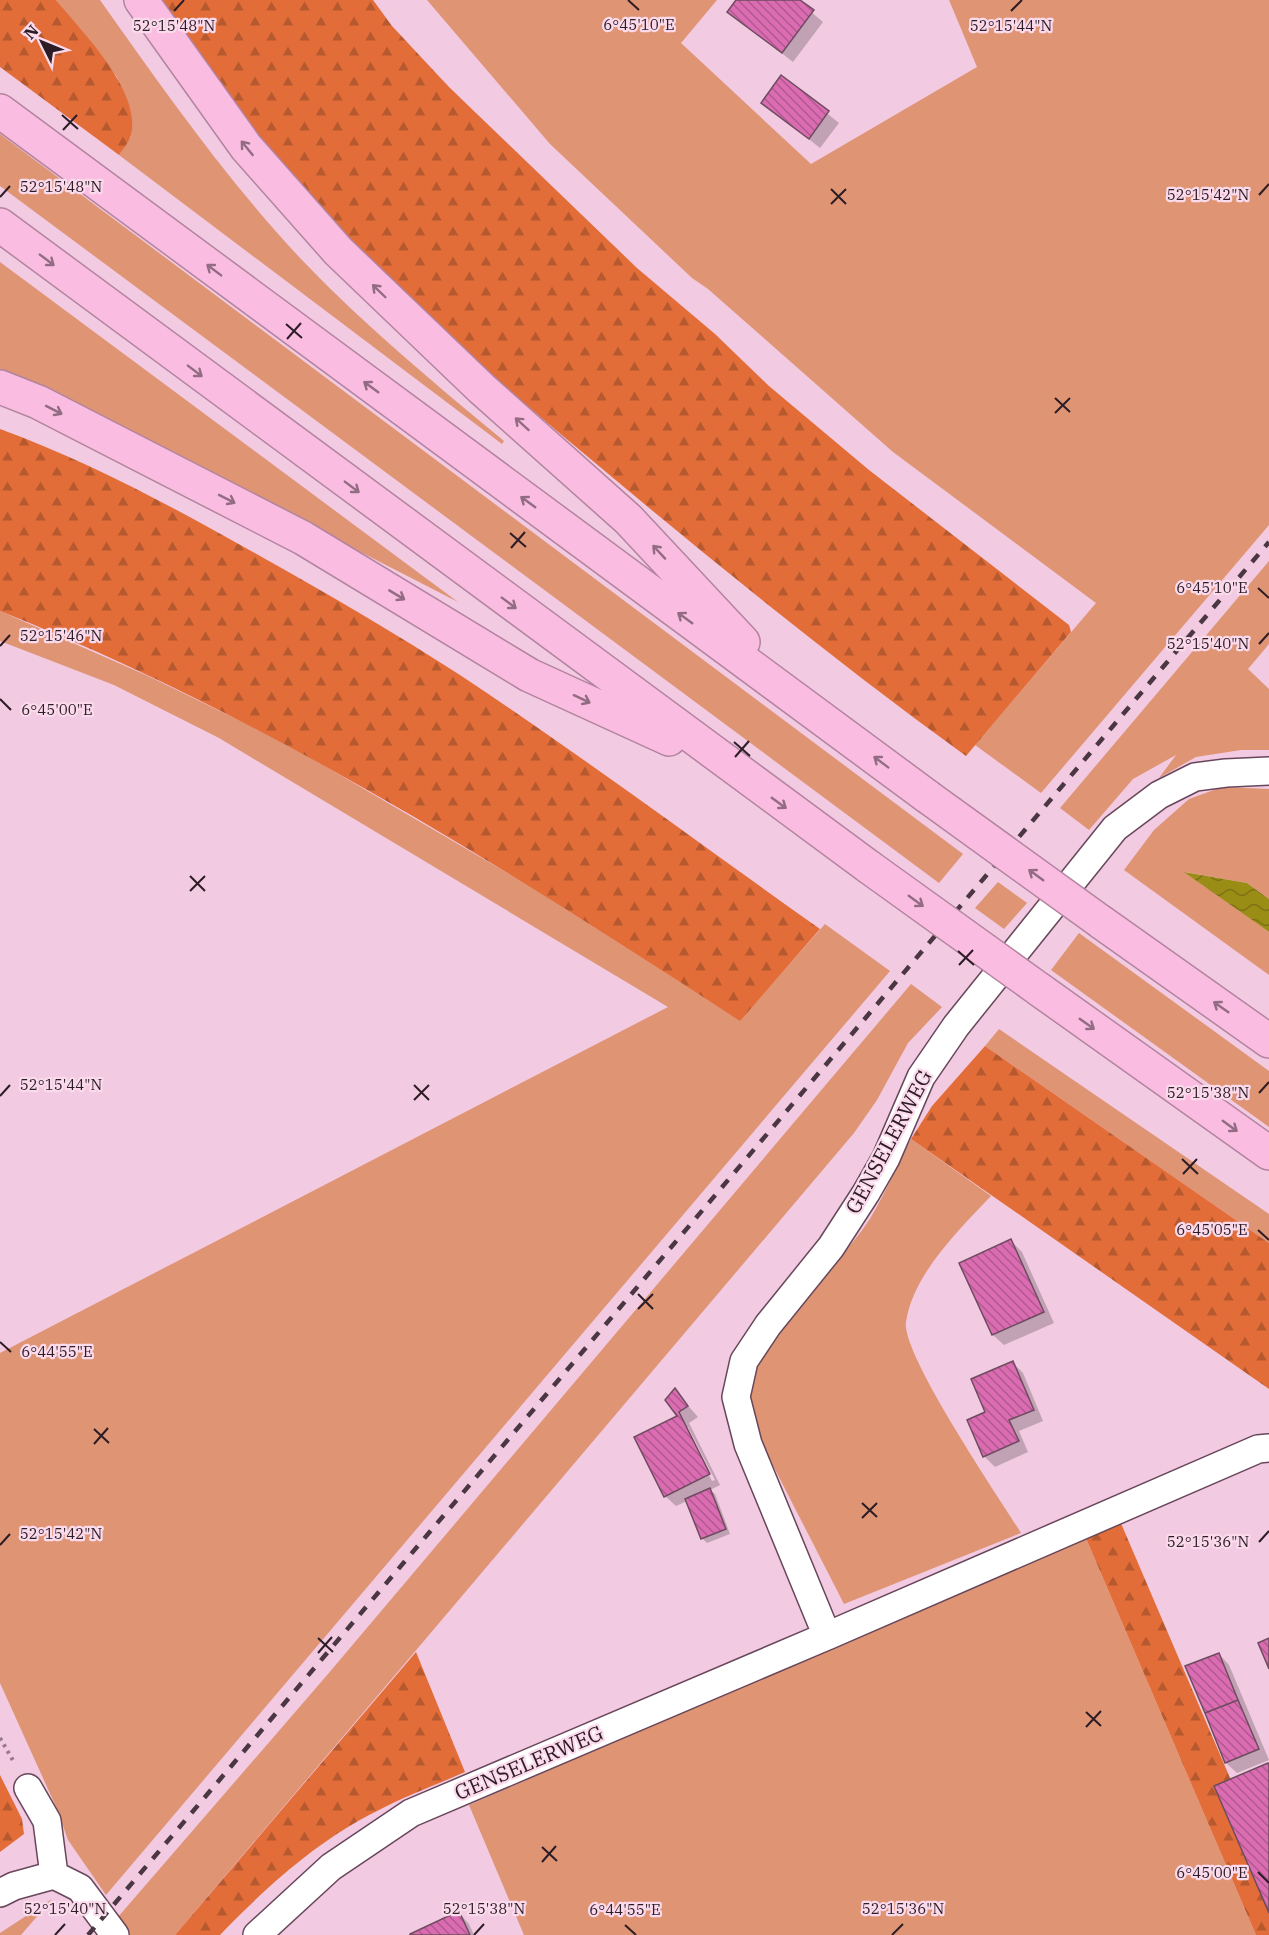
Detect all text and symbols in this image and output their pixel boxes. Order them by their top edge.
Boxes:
north arrow [12,12,72,72]
text: 6°45'10"E [603,15,675,34]
text: 52°15'48"N [133,16,215,35]
text: 52°15'44"N [970,16,1052,35]
text: N [19,20,43,43]
one-way arrow [241,140,254,156]
text: 52°15'48"N [20,177,102,196]
text: 52°15'42"N [1167,185,1249,204]
one-way arrow [38,254,54,267]
one-way arrow [207,264,223,277]
one-way arrow [372,284,387,298]
one-way arrow [187,365,203,377]
one-way arrow [363,380,379,393]
one-way arrow [45,404,62,416]
one-way arrow [514,417,529,431]
one-way arrow [343,481,359,493]
one-way arrow [218,494,236,505]
one-way arrow [520,496,536,509]
one-way arrow [652,545,666,560]
text: 6°45'10"E [1176,578,1248,597]
one-way arrow [388,589,405,601]
one-way arrow [500,597,516,609]
one-way arrow [678,611,694,624]
text: 52°15'46"N [20,626,102,645]
text: 52°15'40"N [1167,634,1249,653]
one-way arrow [573,694,591,706]
text: 6°45'00"E [21,700,93,719]
one-way arrow [874,756,890,769]
one-way arrow [771,796,787,809]
one-way arrow [1029,869,1045,881]
one-way arrow [908,895,924,908]
one-way arrow [1214,1001,1230,1014]
one-way arrow [1079,1018,1095,1030]
street label: GENSELERWEG [838,1065,938,1218]
text: 52°15'44"N [20,1075,102,1094]
text: 52°15'38"N [1167,1083,1249,1102]
one-way arrow [1222,1120,1238,1132]
text: 6°45'05"E [1176,1220,1248,1239]
text: 6°44'55"E [21,1342,93,1361]
text: 52°15'42"N [20,1524,102,1543]
text: 52°15'36"N [1167,1532,1249,1551]
street label: GENSELERWEG [450,1718,607,1806]
text: 6°45'00"E [1176,1863,1248,1882]
text: 52°15'40"N [24,1899,106,1918]
text: 52°15'38"N [443,1899,525,1918]
text: 52°15'36"N [862,1899,944,1918]
text: 6°44'55"E [589,1900,661,1919]

